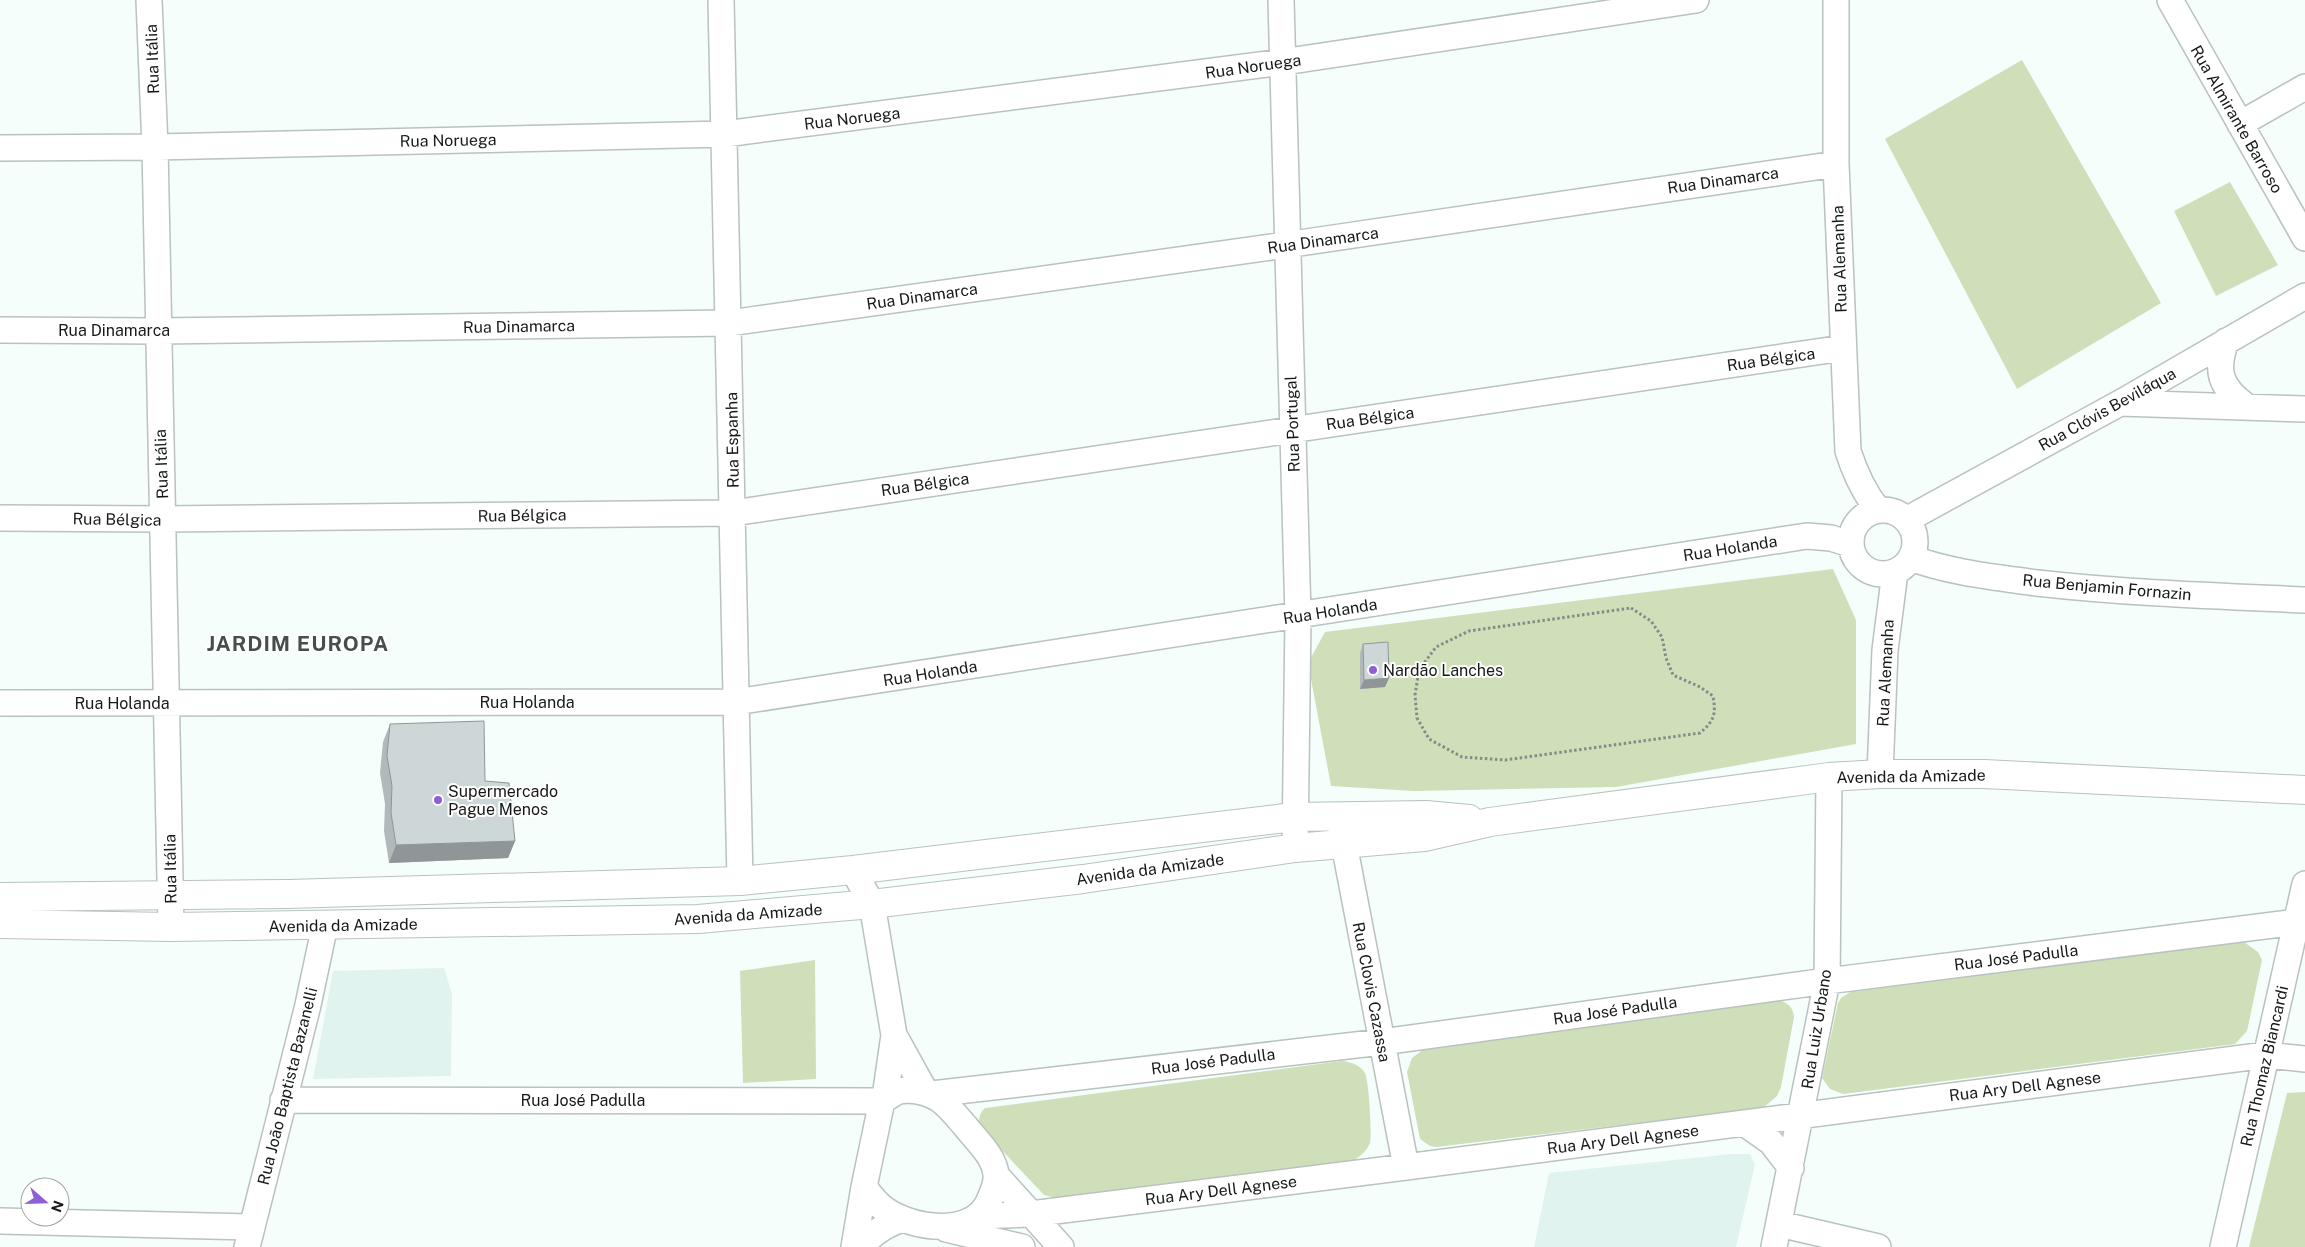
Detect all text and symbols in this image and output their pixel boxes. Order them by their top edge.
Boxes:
street label: Rua Itália [142,24,163,94]
street label: Rua Almirante Barroso [2186,42,2287,196]
street label: Rua Noruega [1204,50,1302,83]
street label: Rua Noruega [803,103,901,134]
street label: Rua Noruega [399,130,497,151]
street label: Rua Dinamarca [1666,163,1780,198]
street label: Rua Alemanha [1828,205,1851,313]
street label: Rua Dinamarca [1266,223,1380,258]
street label: Rua Dinamarca [865,279,979,314]
street label: Rua Dinamarca [463,316,575,337]
street label: Rua Dinamarca [58,321,170,340]
street label: Rua Bélgica [1726,344,1816,375]
street label: Rua Clóvis Beviláqua [2035,364,2179,455]
street label: Rua Portugal [1281,375,1304,473]
street label: Rua Espanha [722,392,743,488]
street label: Rua Bélgica [1325,403,1415,434]
street label: Rua Itália [151,429,172,499]
street label: Rua Bélgica [880,469,970,500]
street label: Rua Bélgica [477,505,567,526]
street label: Rua Bélgica [72,509,162,530]
street label: Rua Holanda [1682,532,1779,565]
street label: Rua Benjamin Fornazin [2022,571,2192,604]
street label: Rua Holanda [1282,595,1379,628]
street label: Rua Alemanha [1873,619,1898,727]
district label: JARDIM EUROPA [207,631,389,656]
street label: Rua Holanda [882,657,979,690]
place label: Nardão Lanches [1383,661,1503,680]
marker: Nardão Lanches [1367,664,1379,676]
street label: Rua Holanda [479,693,575,712]
street label: Rua Holanda [74,694,170,713]
street label: Avenida da Amizade [1836,766,1986,787]
place label: Supermercado Pague Menos [448,782,558,819]
marker: Supermercado Pague Menos [432,794,444,806]
street label: Rua Itália [160,834,181,904]
street label: Avenida da Amizade [1075,850,1225,889]
street label: Avenida da Amizade [673,900,823,929]
street label: Avenida da Amizade [268,915,418,936]
street label: Rua Clovis Cazassa [1349,920,1394,1064]
street label: Rua José Padulla [1953,940,2079,975]
street label: Rua Luiz Urbano [1798,968,1835,1090]
street label: Rua Thomaz Biancardi [2237,984,2292,1148]
street label: Rua João Baptista Bazanelli [254,985,321,1187]
street label: Rua José Padulla [1552,992,1678,1029]
street label: Rua José Padulla [1150,1044,1276,1079]
street label: Rua Ary Dell Agnese [1948,1068,2102,1105]
street label: Rua José Padulla [521,1091,645,1110]
street label: Rua Ary Dell Agnese [1546,1121,1700,1158]
street label: Rua Ary Dell Agnese [1144,1172,1298,1209]
north arrow [20,1177,70,1227]
text: N [48,1199,67,1214]

